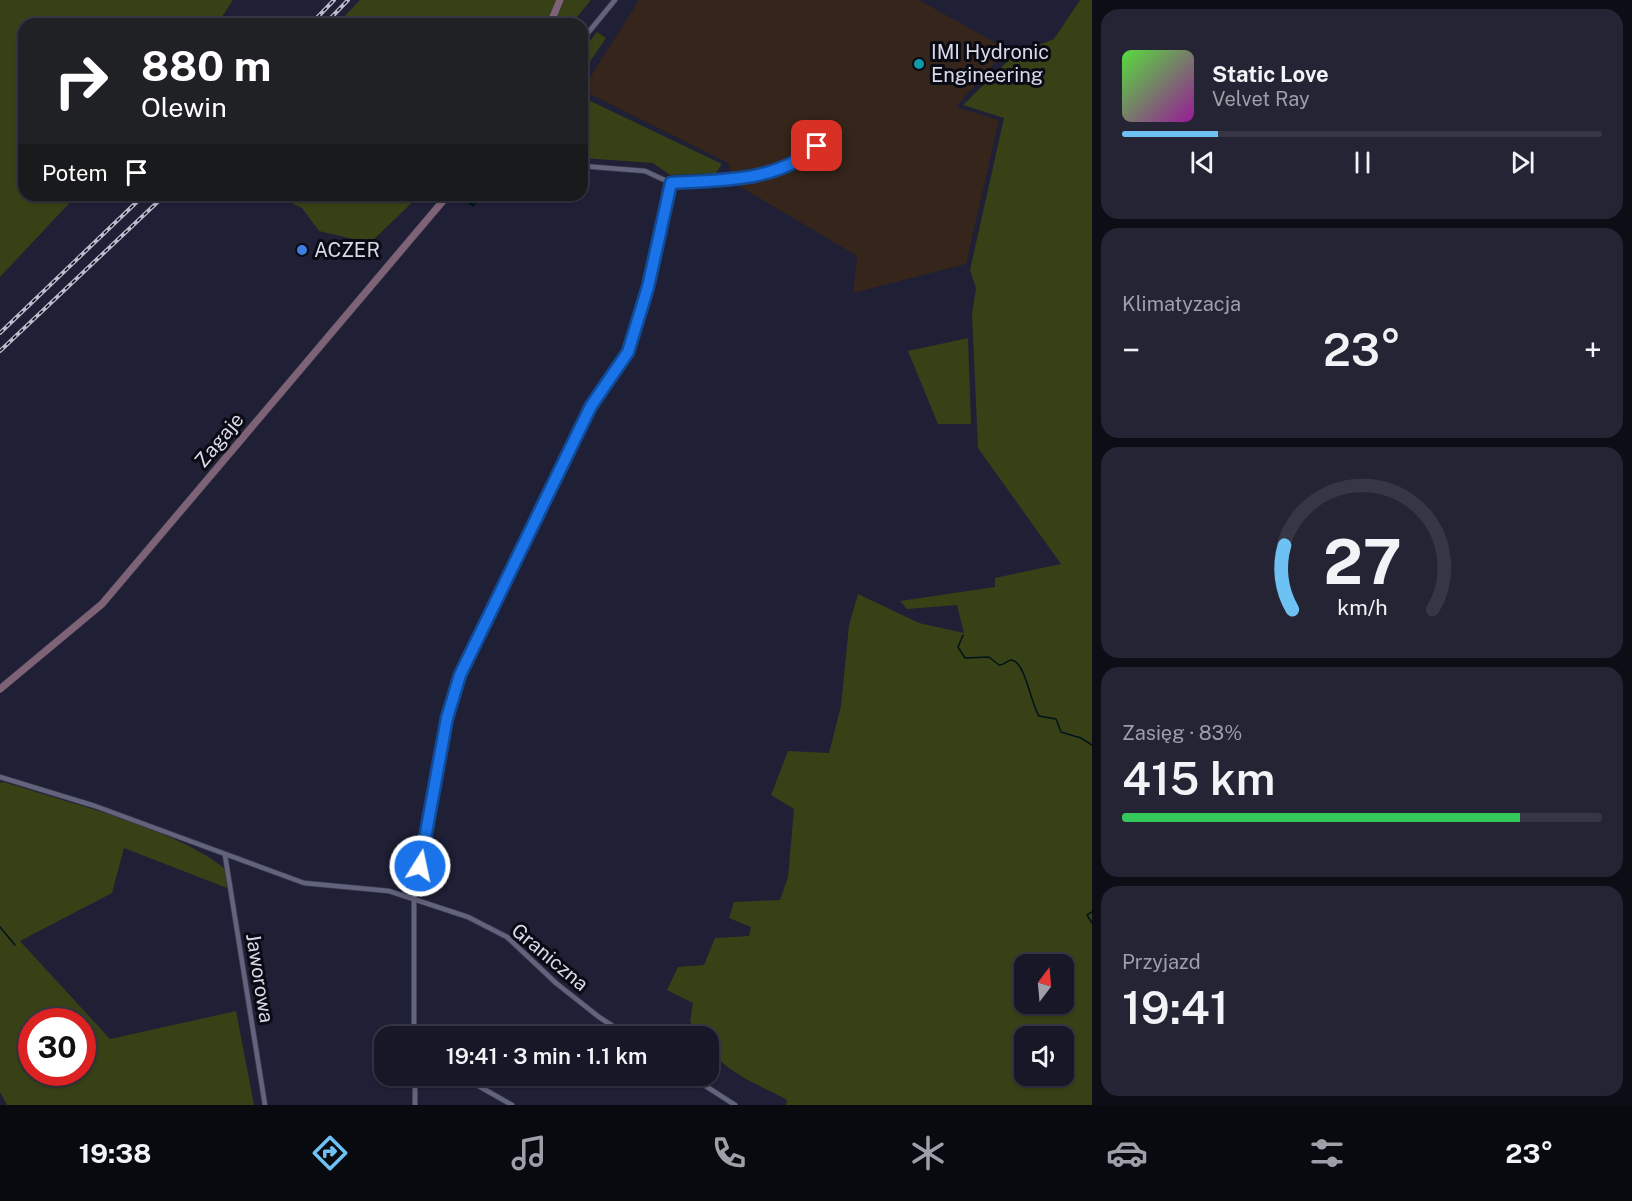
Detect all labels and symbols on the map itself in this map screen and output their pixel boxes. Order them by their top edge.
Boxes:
place label: IMI Hydronic Engineering [931,40,1049,87]
marker: IMI Hydronic Engineering [912,57,926,71]
pin [791,120,842,171]
place label: ACZER [314,238,380,262]
marker: ACZER [295,243,309,257]
street label: Zagaje [189,408,249,472]
position arrow [388,834,452,898]
street label: Graniczna [507,918,593,996]
street label: Jaworowa [241,931,279,1025]
north arrow [1014,954,1074,1014]
speed limit sign: 30 [18,1008,96,1086]

